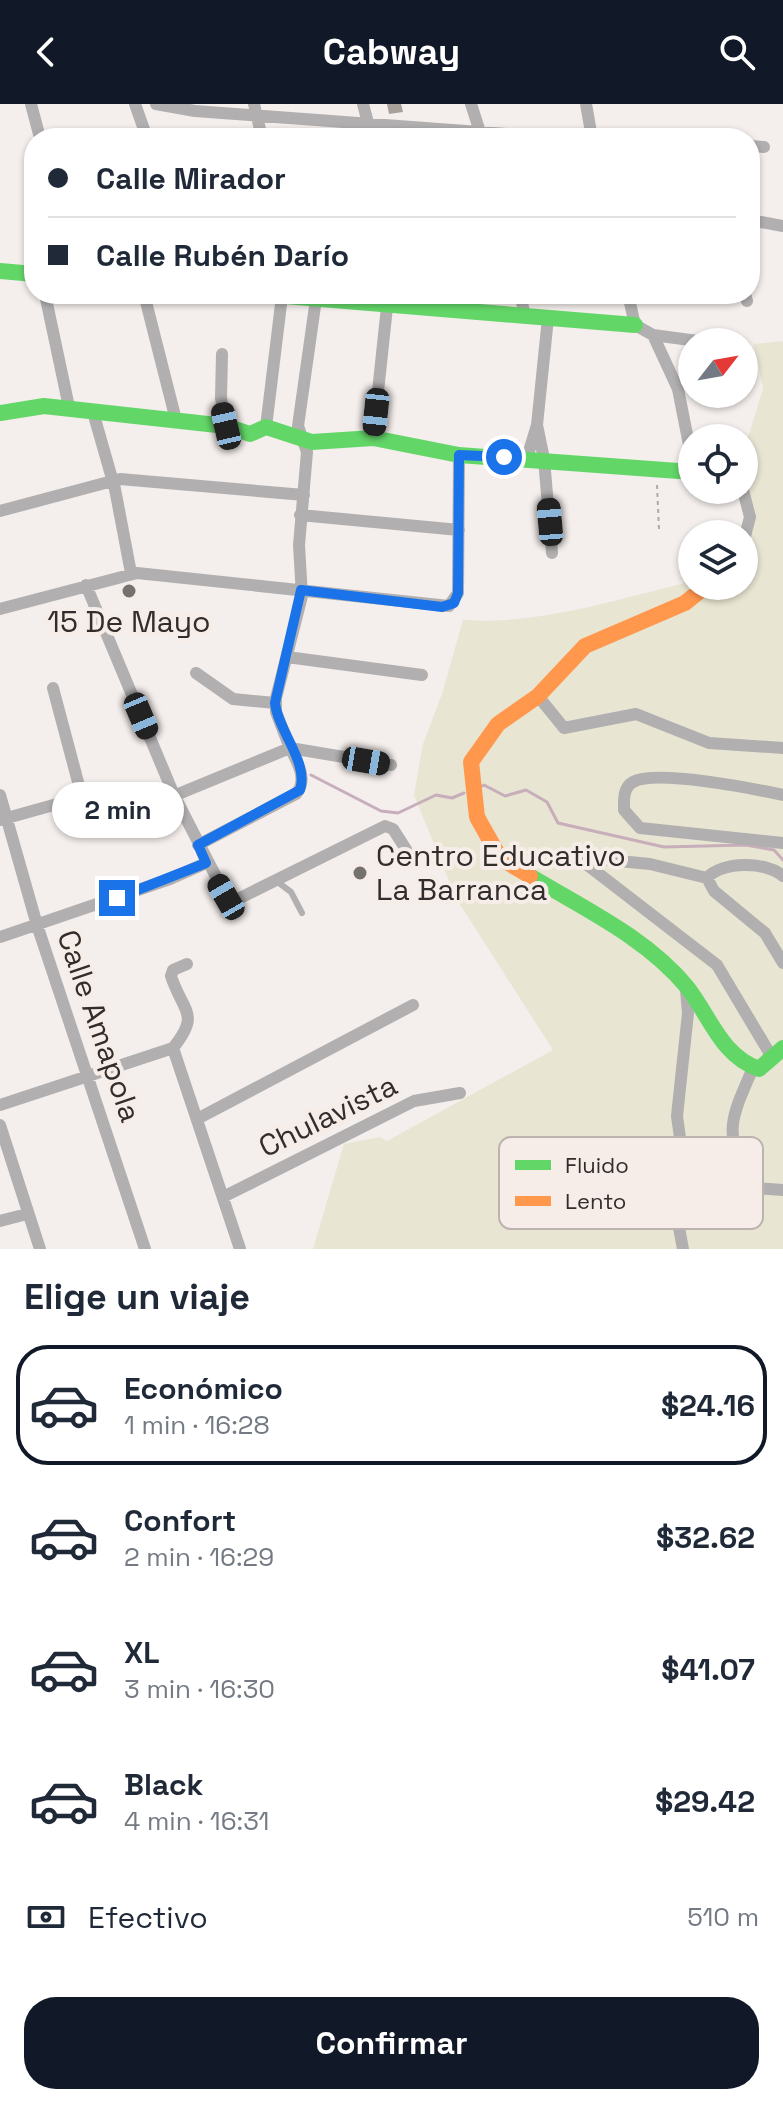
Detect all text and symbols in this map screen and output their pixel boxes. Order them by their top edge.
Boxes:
text: Cabway [323,29,460,75]
icon: back [24,30,68,74]
icon: search [715,30,759,74]
text: Calle Mirador [96,159,286,198]
text: Calle Rubén Darío [96,236,349,275]
north arrow [678,328,758,408]
map controls [678,328,758,600]
car [362,387,390,437]
car [209,400,243,452]
button: locate [678,424,758,504]
route start [486,439,522,475]
car [536,497,564,547]
button: layers [678,520,758,600]
marker: 15 De Mayo [120,582,138,600]
place label: 15 De Mayo [47,602,211,641]
car [121,689,161,743]
car [340,745,392,777]
callout: 2 min [51,782,183,838]
text: 2 min [84,793,152,827]
place label: Centro Educativo La Barranca [376,836,626,909]
marker: Centro Educativo La Barranca [351,864,369,882]
car [204,870,248,924]
route end [99,880,135,916]
street label: Calle Amapola [48,925,151,1127]
street label: Chulavista [252,1065,404,1166]
legend [499,1137,763,1229]
text: Fluido [565,1151,629,1179]
text: Lento [565,1187,626,1215]
text: Elige un viaje [24,1274,250,1320]
icon: car [28,1369,100,1441]
text: Económico [124,1369,283,1408]
text: $24.16 [661,1386,755,1425]
text: 1 min · 16:28 [124,1408,270,1442]
icon: car [28,1501,100,1573]
text: Confort [124,1501,236,1540]
text: $32.62 [656,1518,755,1557]
text: 2 min · 16:29 [124,1540,274,1574]
icon: car [28,1633,100,1705]
text: XL [124,1633,160,1672]
text: $41.07 [661,1650,755,1689]
text: 3 min · 16:30 [124,1672,275,1706]
icon: car [28,1765,100,1837]
text: Black [124,1765,203,1804]
text: $29.42 [655,1782,755,1821]
text: 4 min · 16:31 [124,1804,269,1838]
icon: cash [24,1895,68,1939]
text: Efectivo [88,1898,208,1937]
text: 510 m [687,1900,759,1934]
button: Confirmar [24,1997,759,2089]

